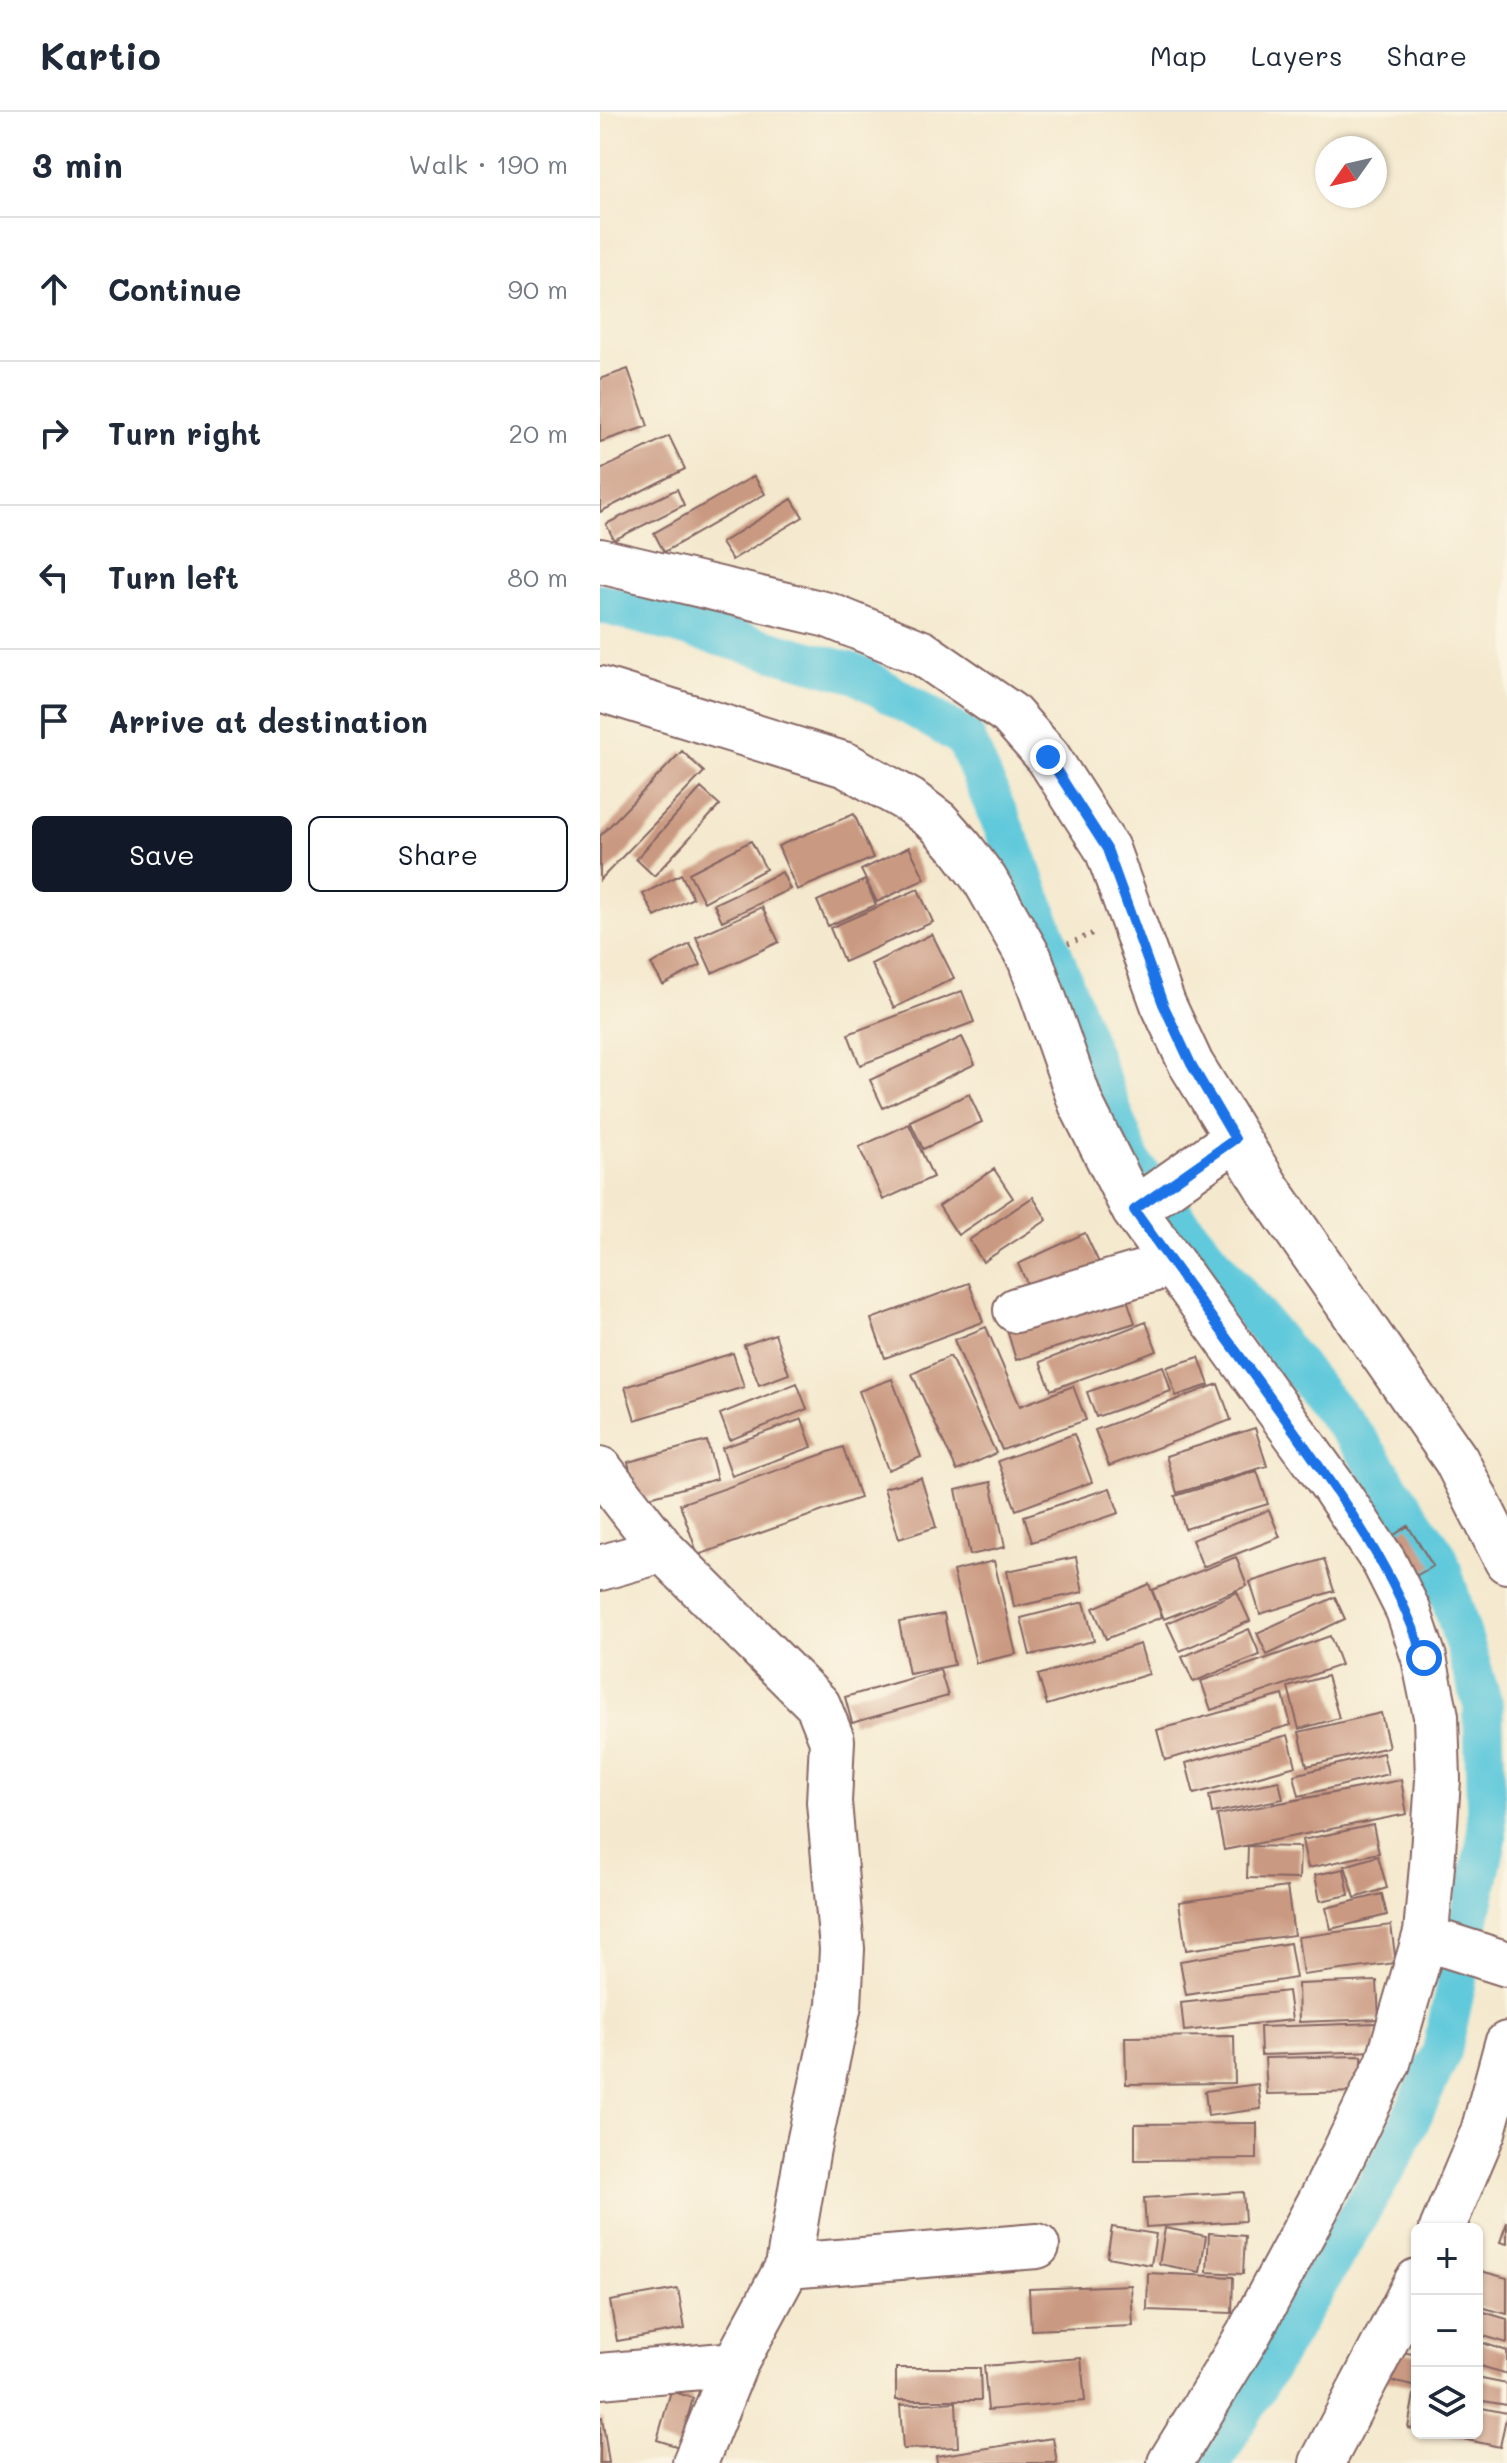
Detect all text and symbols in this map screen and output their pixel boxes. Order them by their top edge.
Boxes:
text: Kartio [40,30,161,80]
text: Map [1150,37,1207,73]
text: Layers [1251,37,1343,73]
text: Share [1387,37,1467,73]
north arrow [1315,136,1387,208]
text: 3 min [32,142,123,187]
text: Walk · 190 m [409,147,568,181]
icon: ahead [32,267,76,311]
text: Continue [108,269,241,309]
text: 90 m [508,272,568,306]
icon: right [32,411,76,455]
text: Turn right [108,413,261,453]
text: 20 m [508,416,568,450]
icon: left [32,555,76,599]
text: Turn left [108,557,239,597]
text: 80 m [507,560,568,594]
icon: arrive [32,699,76,743]
text: Arrive at destination [108,701,428,741]
route end [1030,739,1066,775]
button: Save [32,816,292,892]
button: Share [308,816,568,892]
route start [1406,1640,1442,1676]
map controls [1411,2223,1483,2439]
button: + [1411,2223,1483,2295]
button: − [1411,2295,1483,2367]
button: layers [1411,2367,1483,2439]

